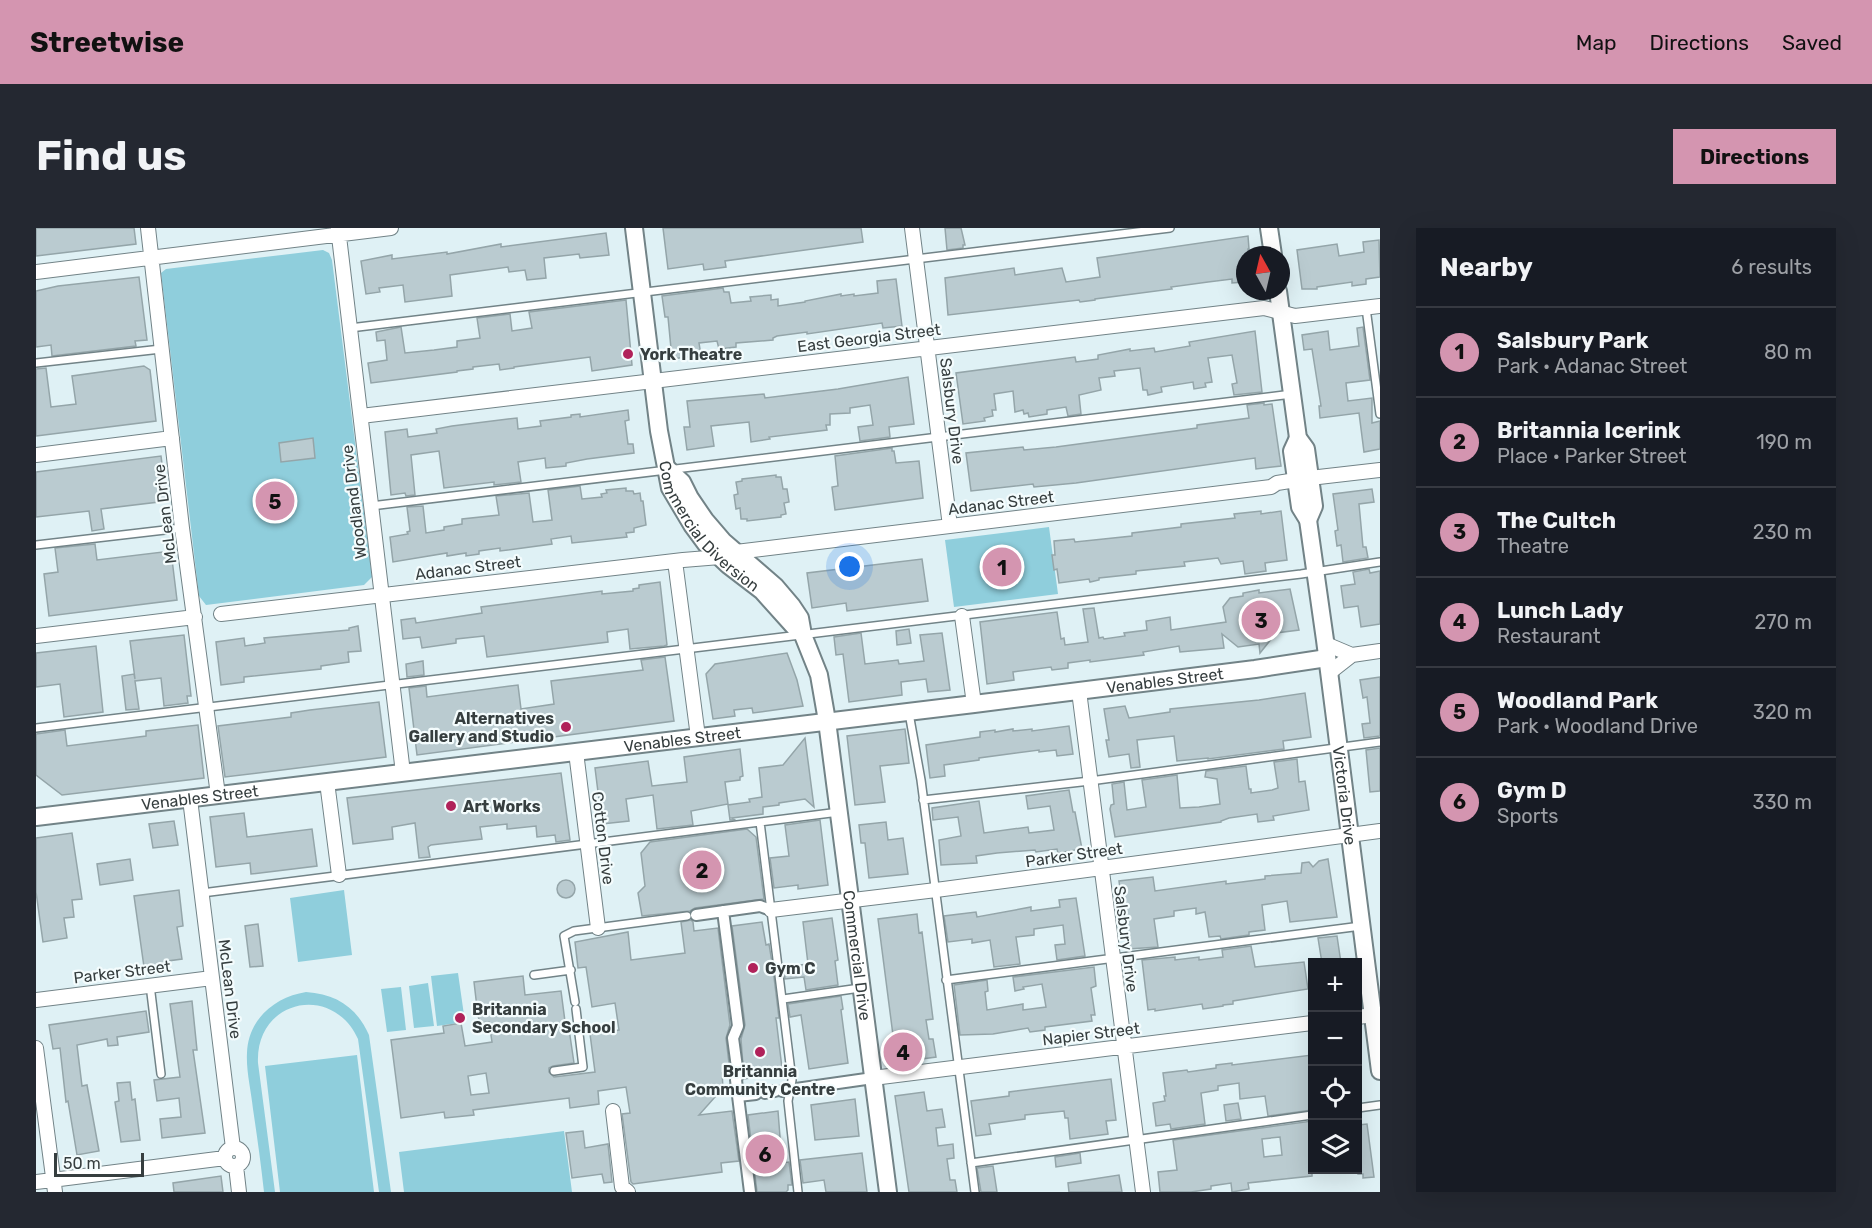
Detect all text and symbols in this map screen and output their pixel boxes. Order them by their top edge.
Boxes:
text: Streetwise [30,26,184,59]
text: Map [1576,30,1617,55]
text: Directions [1650,30,1749,55]
text: Saved [1782,30,1842,55]
button: Directions [1673,129,1836,184]
text: Find us [36,131,187,181]
north arrow [1236,246,1290,300]
text: Nearby [1440,252,1533,283]
text: 6 results [1731,255,1812,279]
street label: East Georgia Street [796,320,942,356]
text: Salsbury Park [1497,327,1649,354]
text: 1 [1455,340,1464,364]
text: 80 m [1764,340,1812,364]
place label: York Theatre [640,345,742,364]
marker: York Theatre [621,347,635,361]
text: Park · Adanac Street [1497,354,1687,378]
street label: Salsbury Drive [936,357,968,465]
text: Britannia Icerink [1497,417,1681,444]
text: 2 [1453,430,1466,454]
text: 190 m [1756,430,1812,454]
street label: Woodland Drive [338,444,370,560]
text: Place · Parker Street [1497,444,1687,468]
street label: Commercial Diversion [655,459,763,595]
street label: McLean Drive [149,463,181,565]
pin: 5 [256,478,294,524]
street label: Adanac Street [947,487,1055,519]
text: The Cultch [1497,507,1616,534]
text: 3 [1453,520,1466,544]
text: 230 m [1753,520,1812,544]
text: Theatre [1497,534,1569,558]
pin: 1 [982,544,1022,590]
street label: Adanac Street [414,552,522,584]
your location [835,552,864,581]
text: Lunch Lady [1497,597,1623,624]
pin: 3 [1242,598,1280,642]
text: 4 [1453,610,1466,634]
text: 270 m [1755,610,1812,634]
text: Restaurant [1497,624,1601,648]
street label: Venables Street [1105,664,1224,697]
text: Woodland Park [1497,687,1658,714]
text: 5 [1453,700,1466,724]
text: 320 m [1753,700,1812,724]
place label: Alternatives Gallery and Studio [409,709,554,746]
text: Park · Woodland Drive [1497,714,1698,738]
marker: Alternatives Gallery and Studio [559,720,573,734]
street label: Venables Street [623,723,742,756]
street label: Victoria Drive [1329,745,1361,846]
text: Gym D [1497,777,1567,804]
street label: Venables Street [140,781,260,814]
street label: Cotton Drive [588,790,618,886]
text: 6 [1453,790,1466,814]
text: 330 m [1753,790,1812,814]
place label: Art Works [463,797,541,816]
marker: Art Works [444,799,458,813]
text: Sports [1497,804,1558,828]
street label: Parker Street [1024,839,1124,871]
pin: 2 [682,848,722,892]
street label: Salsbury Drive [1110,885,1142,993]
street label: Commercial Drive [840,889,875,1022]
street label: McLean Drive [214,938,246,1040]
street label: Parker Street [72,957,172,987]
map controls [1308,958,1362,1174]
button: + [1308,958,1362,1012]
place label: Gym C [765,959,815,978]
marker: Gym C [746,961,760,975]
place label: Britannia Secondary School [472,1000,616,1037]
marker: Britannia Secondary School [453,1011,467,1025]
button: − [1308,1012,1362,1066]
street label: Napier Street [1041,1019,1141,1049]
pin: 4 [884,1030,922,1074]
marker: Britannia Community Centre [753,1045,767,1059]
place label: Britannia Community Centre [685,1062,835,1099]
button: locate [1308,1066,1362,1120]
button: layers [1308,1120,1362,1174]
pin: 6 [746,1132,784,1176]
scale bar [54,1150,144,1178]
text: 50 m [63,1154,101,1173]

